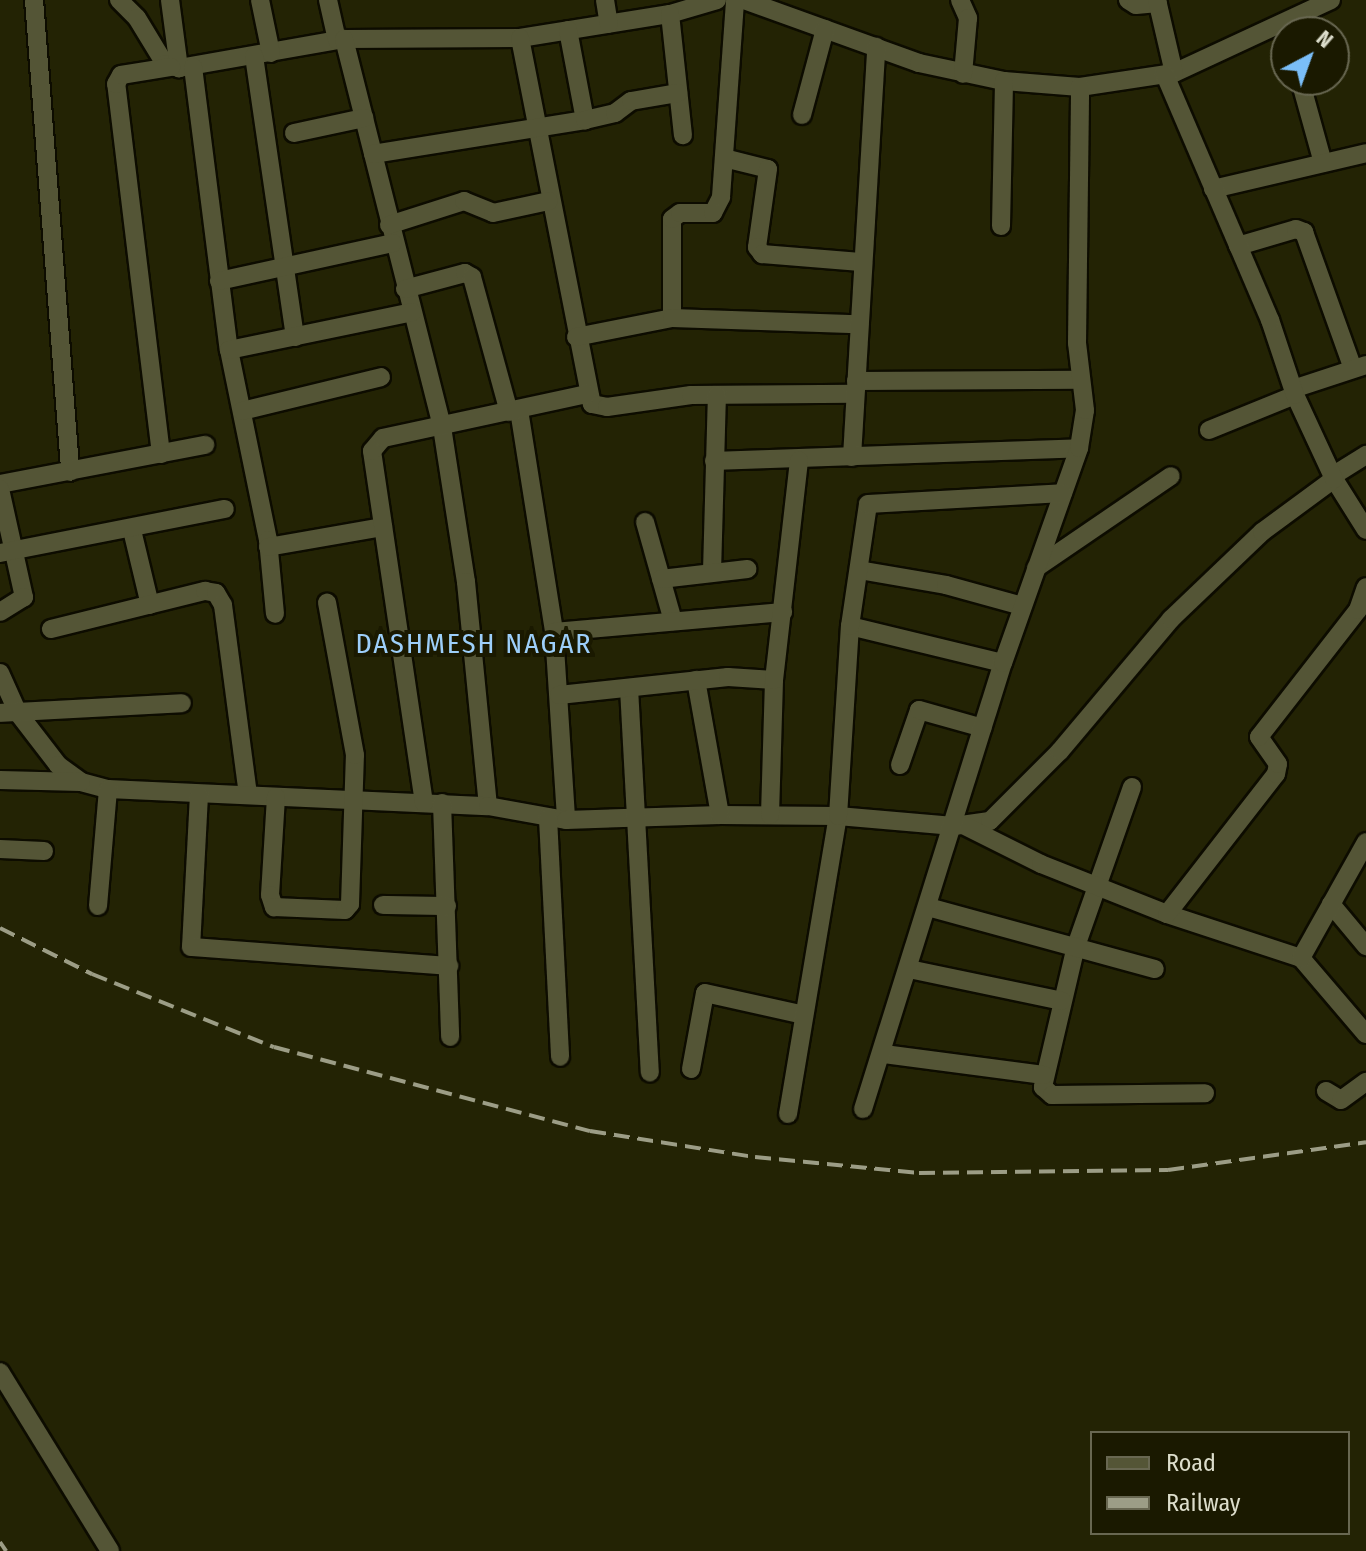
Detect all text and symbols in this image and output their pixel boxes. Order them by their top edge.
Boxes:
north arrow [1270,16,1350,96]
text: N [1311,25,1339,54]
district label: DASHMESH NAGAR [355,627,593,661]
legend [1090,1431,1350,1535]
text: Road [1166,1449,1216,1477]
text: Railway [1166,1489,1241,1517]

